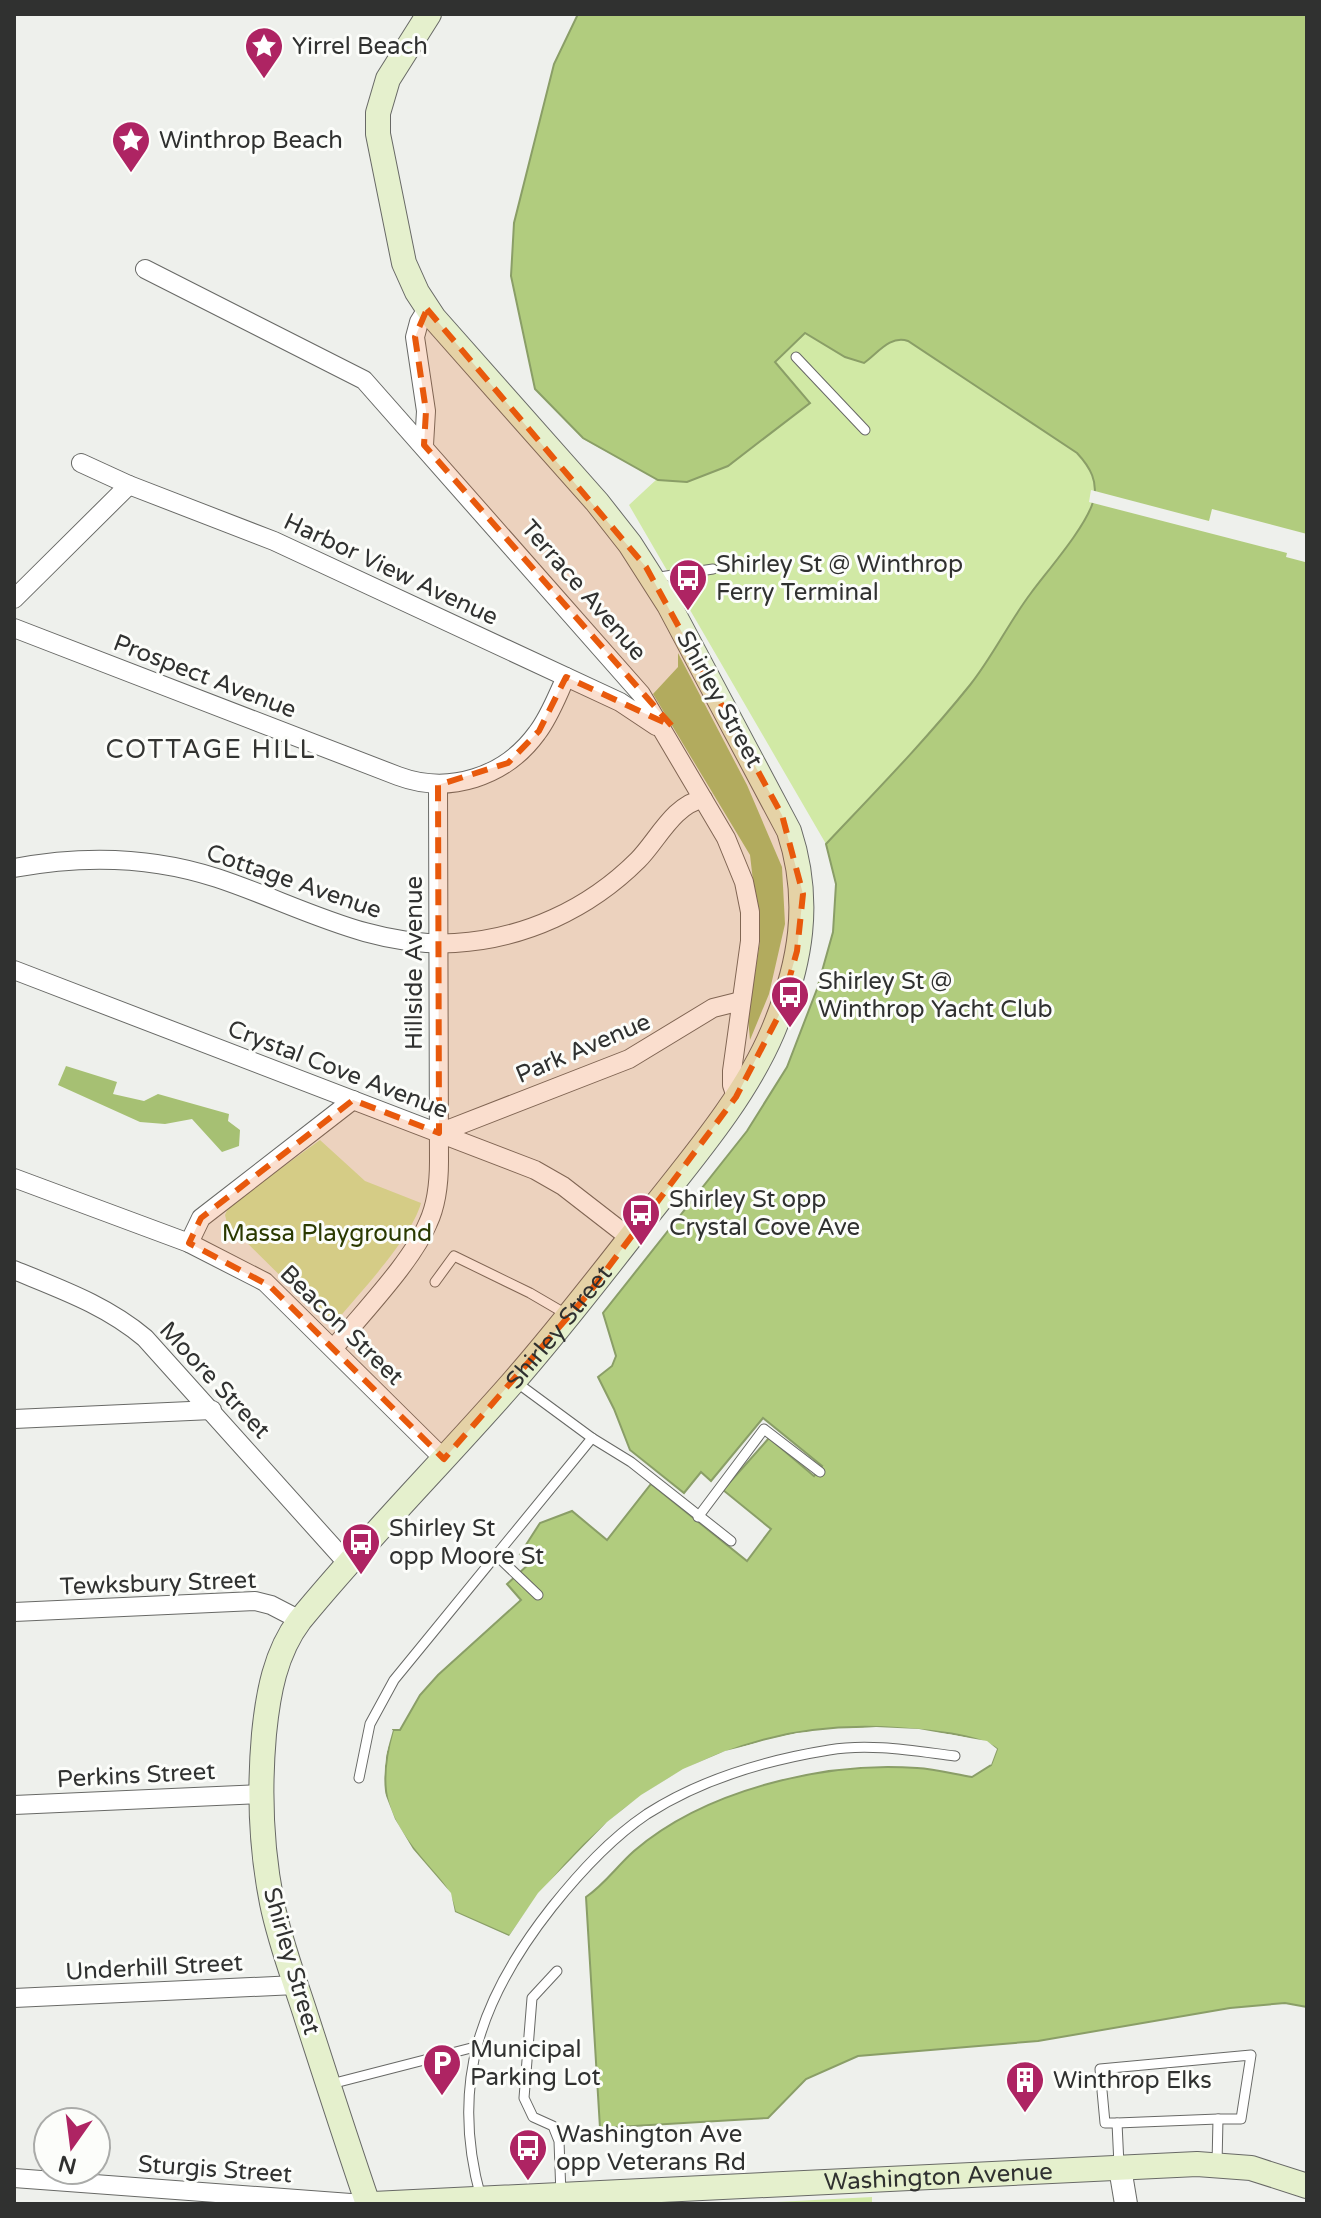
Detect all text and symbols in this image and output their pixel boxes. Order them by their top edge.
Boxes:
place icon: Yirrel Beach [243,25,285,80]
place label: Yirrel Beach [292,32,428,61]
place icon: Winthrop Beach [110,119,152,174]
place label: Winthrop Beach [159,126,343,155]
street label: Harbor View Avenue [279,507,502,632]
street label: Terrace Avenue [515,514,653,667]
place label: Shirley St @ Winthrop Ferry Terminal [716,550,963,607]
bus stop icon: Shirley St @ Winthrop Ferry Terminal [667,557,709,612]
street label: Shirley Street [670,626,769,773]
street label: Prospect Avenue [109,628,300,725]
district label: COTTAGE HILL [105,734,317,765]
street label: Cottage Avenue [202,838,385,925]
street label: Hillside Avenue [400,876,429,1050]
place label: Shirley St @ Winthrop Yacht Club [818,967,1053,1024]
bus stop icon: Shirley St @ Winthrop Yacht Club [769,974,811,1029]
street label: Park Avenue [512,1007,655,1090]
street label: Crystal Cove Avenue [223,1014,452,1125]
place label: Shirley St opp Crystal Cove Ave [669,1185,860,1242]
bus stop icon: Shirley St opp Crystal Cove Ave [620,1192,662,1247]
park label: Massa Playground [222,1219,432,1248]
street label: Beacon Street [274,1259,409,1391]
street label: Shirley Street [500,1259,618,1395]
street label: Moore Street [153,1316,276,1445]
place label: Shirley St opp Moore St [389,1514,544,1571]
bus stop icon: Shirley St opp Moore St [340,1521,382,1576]
street label: Tewksbury Street [59,1566,257,1601]
street label: Perkins Street [56,1757,216,1794]
street label: Shirley Street [257,1884,326,2038]
street label: Underhill Street [65,1948,243,1987]
place label: Municipal Parking Lot [470,2035,601,2092]
parking icon: Municipal Parking Lot [421,2042,463,2097]
building icon: Winthrop Elks [1004,2059,1046,2114]
place label: Winthrop Elks [1053,2066,1212,2095]
north arrow [32,2106,112,2186]
place label: Washington Ave opp Veterans Rd [556,2120,746,2177]
bus stop icon: Washington Ave opp Veterans Rd [507,2127,549,2182]
text: N [56,2150,79,2179]
street label: Sturgis Street [137,2150,293,2189]
street label: Washington Avenue [823,2157,1054,2197]

